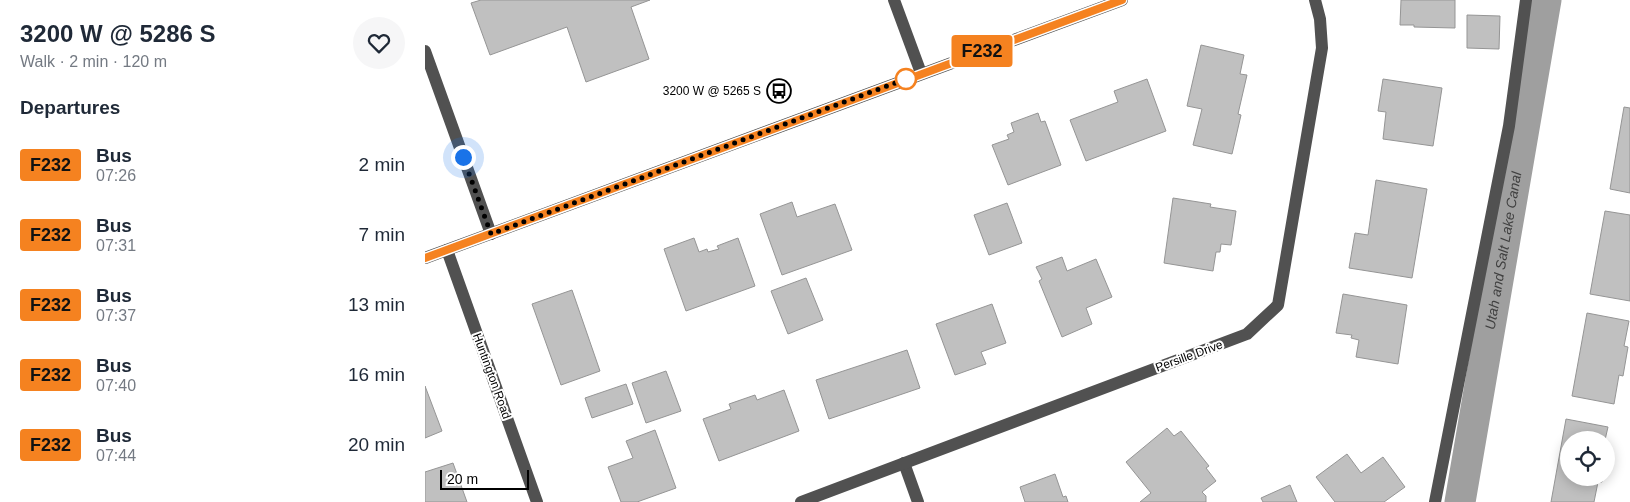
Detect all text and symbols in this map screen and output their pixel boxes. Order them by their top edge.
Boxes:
button: heart [353,17,405,69]
text: 3200 W @ 5286 S [20,20,216,47]
line badge: F232 [947,35,1017,67]
text: F232 [961,41,1003,61]
text: Walk · 2 min · 120 m [20,53,167,70]
unlabelled marker [895,68,917,90]
bus stop icon: 3200 W @ 5265 S [766,78,792,104]
place label: 3200 W @ 5265 S [663,84,761,98]
text: Departures [20,97,120,118]
text: Bus [96,145,132,166]
your location [451,145,476,170]
text: 2 min [359,154,405,175]
text: F232 [30,155,71,175]
text: 07:26 [96,167,136,184]
water label: Utah and Salt Lake Canal [1482,170,1525,331]
text: Bus [96,215,132,236]
text: 7 min [359,224,405,245]
text: F232 [30,225,71,245]
text: 07:31 [96,237,136,254]
text: Bus [96,285,132,306]
text: 13 min [348,294,405,315]
text: F232 [30,295,71,315]
text: 07:37 [96,307,136,324]
street label: Huntington Road [470,331,514,421]
street label: Persille Drive [1153,337,1225,375]
text: Bus [96,355,132,376]
text: 16 min [348,364,405,385]
text: F232 [30,365,71,385]
text: 07:40 [96,377,136,394]
text: Bus [96,425,132,446]
map controls [1560,431,1615,486]
button: locate [1560,431,1615,486]
text: 20 min [348,434,405,455]
text: F232 [30,435,71,455]
text: 07:44 [96,447,136,464]
scale bar [440,467,529,490]
text: 20 m [447,471,478,487]

